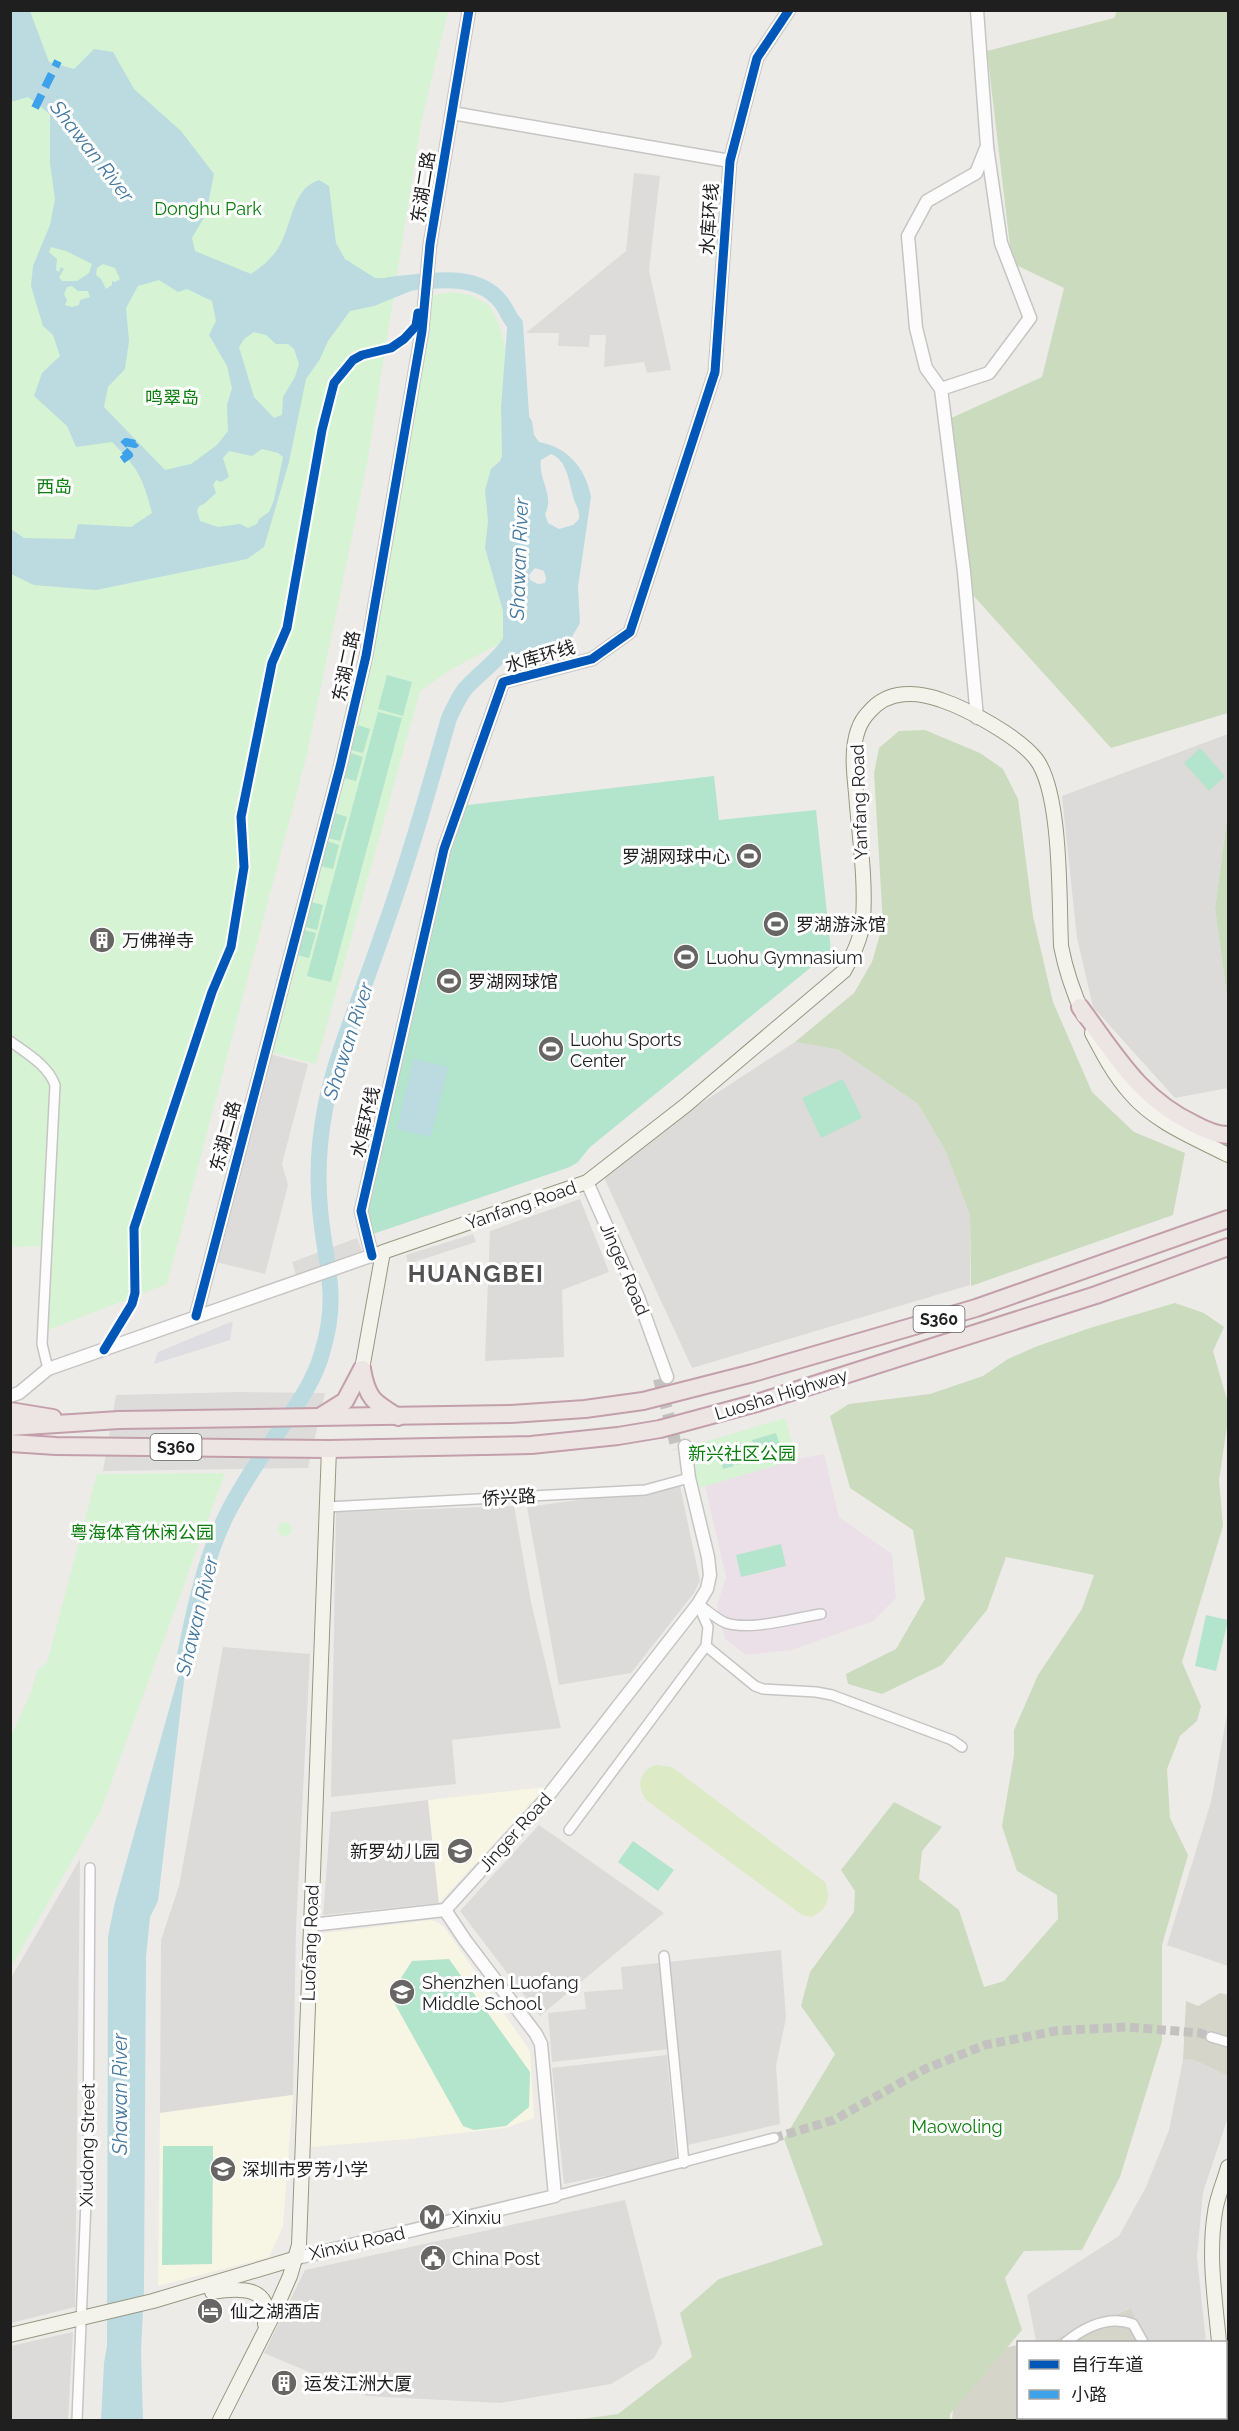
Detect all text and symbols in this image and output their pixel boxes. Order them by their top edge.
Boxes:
water label: Shawan River [44,95,140,207]
street label: 东湖二路 [407,150,439,224]
street label: 水库环线 [696,182,722,256]
park label: Donghu Park [154,198,262,219]
park label: 鸣翠岛 [145,387,199,408]
park label: 西岛 [36,476,72,497]
water label: Shawan River [505,497,533,621]
street label: 东湖二路 [328,629,364,703]
street label: 水库环线 [503,636,577,676]
street label: Yanfang Road [846,744,872,860]
sports icon: 罗湖网球中心 [734,841,764,871]
place label: 罗湖网球中心 [622,846,730,867]
sports icon: 罗湖游泳馆 [761,909,791,939]
place label: 罗湖游泳馆 [796,914,886,935]
building icon: 万佛禅寺 [87,925,117,955]
place label: 万佛禅寺 [122,930,194,951]
sports icon: Luohu Gymnasium [671,942,701,972]
place label: Luohu Gymnasium [706,947,863,968]
sports icon: 罗湖网球馆 [434,966,464,996]
place label: 罗湖网球馆 [468,971,558,992]
water label: Shawan River [317,978,379,1104]
place label: Luohu Sports Center [570,1029,682,1071]
sports icon: Luohu Sports Center [536,1034,566,1064]
street label: 水库环线 [347,1085,383,1159]
street label: 东湖二路 [206,1099,244,1173]
street label: Yanfang Road [463,1176,579,1234]
street label: Jinger Road [596,1220,654,1318]
district label: HUANGBEI [408,1259,544,1288]
road number: S360 [914,1306,964,1332]
street label: Luosha Highway [712,1364,850,1424]
road number: S360 [150,1434,201,1460]
park label: 新兴社区公园 [688,1443,796,1464]
street label: 侨兴路 [481,1485,537,1509]
park label: 粤海体育休闲公园 [70,1522,214,1543]
water label: Shawan River [170,1553,224,1679]
street label: Jinger Road [474,1788,556,1876]
school or university icon: 新罗幼儿园 [445,1836,475,1866]
place label: 新罗幼儿园 [350,1841,440,1862]
street label: Luofang Road [297,1884,323,2002]
place label: Shenzhen Luofang Middle School [422,1972,579,2014]
school or university icon: Shenzhen Luofang Middle School [387,1977,417,2007]
water label: Shawan River [108,2032,132,2156]
street label: Xiudong Street [75,2083,99,2207]
park label: Maowoling [911,2116,1003,2137]
school or university icon: 深圳市罗芳小学 [208,2154,238,2184]
place label: 深圳市罗芳小学 [242,2159,368,2180]
metro station icon: Xinxiu [417,2202,447,2232]
place label: Xinxiu [452,2207,501,2228]
street label: Xinxiu Road [307,2222,407,2264]
public building icon: China Post [418,2243,448,2273]
place label: China Post [452,2248,540,2269]
hotel icon: 仙之湖酒店 [195,2296,225,2326]
place label: 仙之湖酒店 [230,2301,320,2322]
legend [1017,2341,1227,2419]
text: 自行车道 [1071,2354,1143,2375]
building icon: 运发江洲大厦 [269,2368,299,2398]
place label: 运发江洲大厦 [304,2373,412,2394]
text: 小路 [1071,2384,1107,2405]

